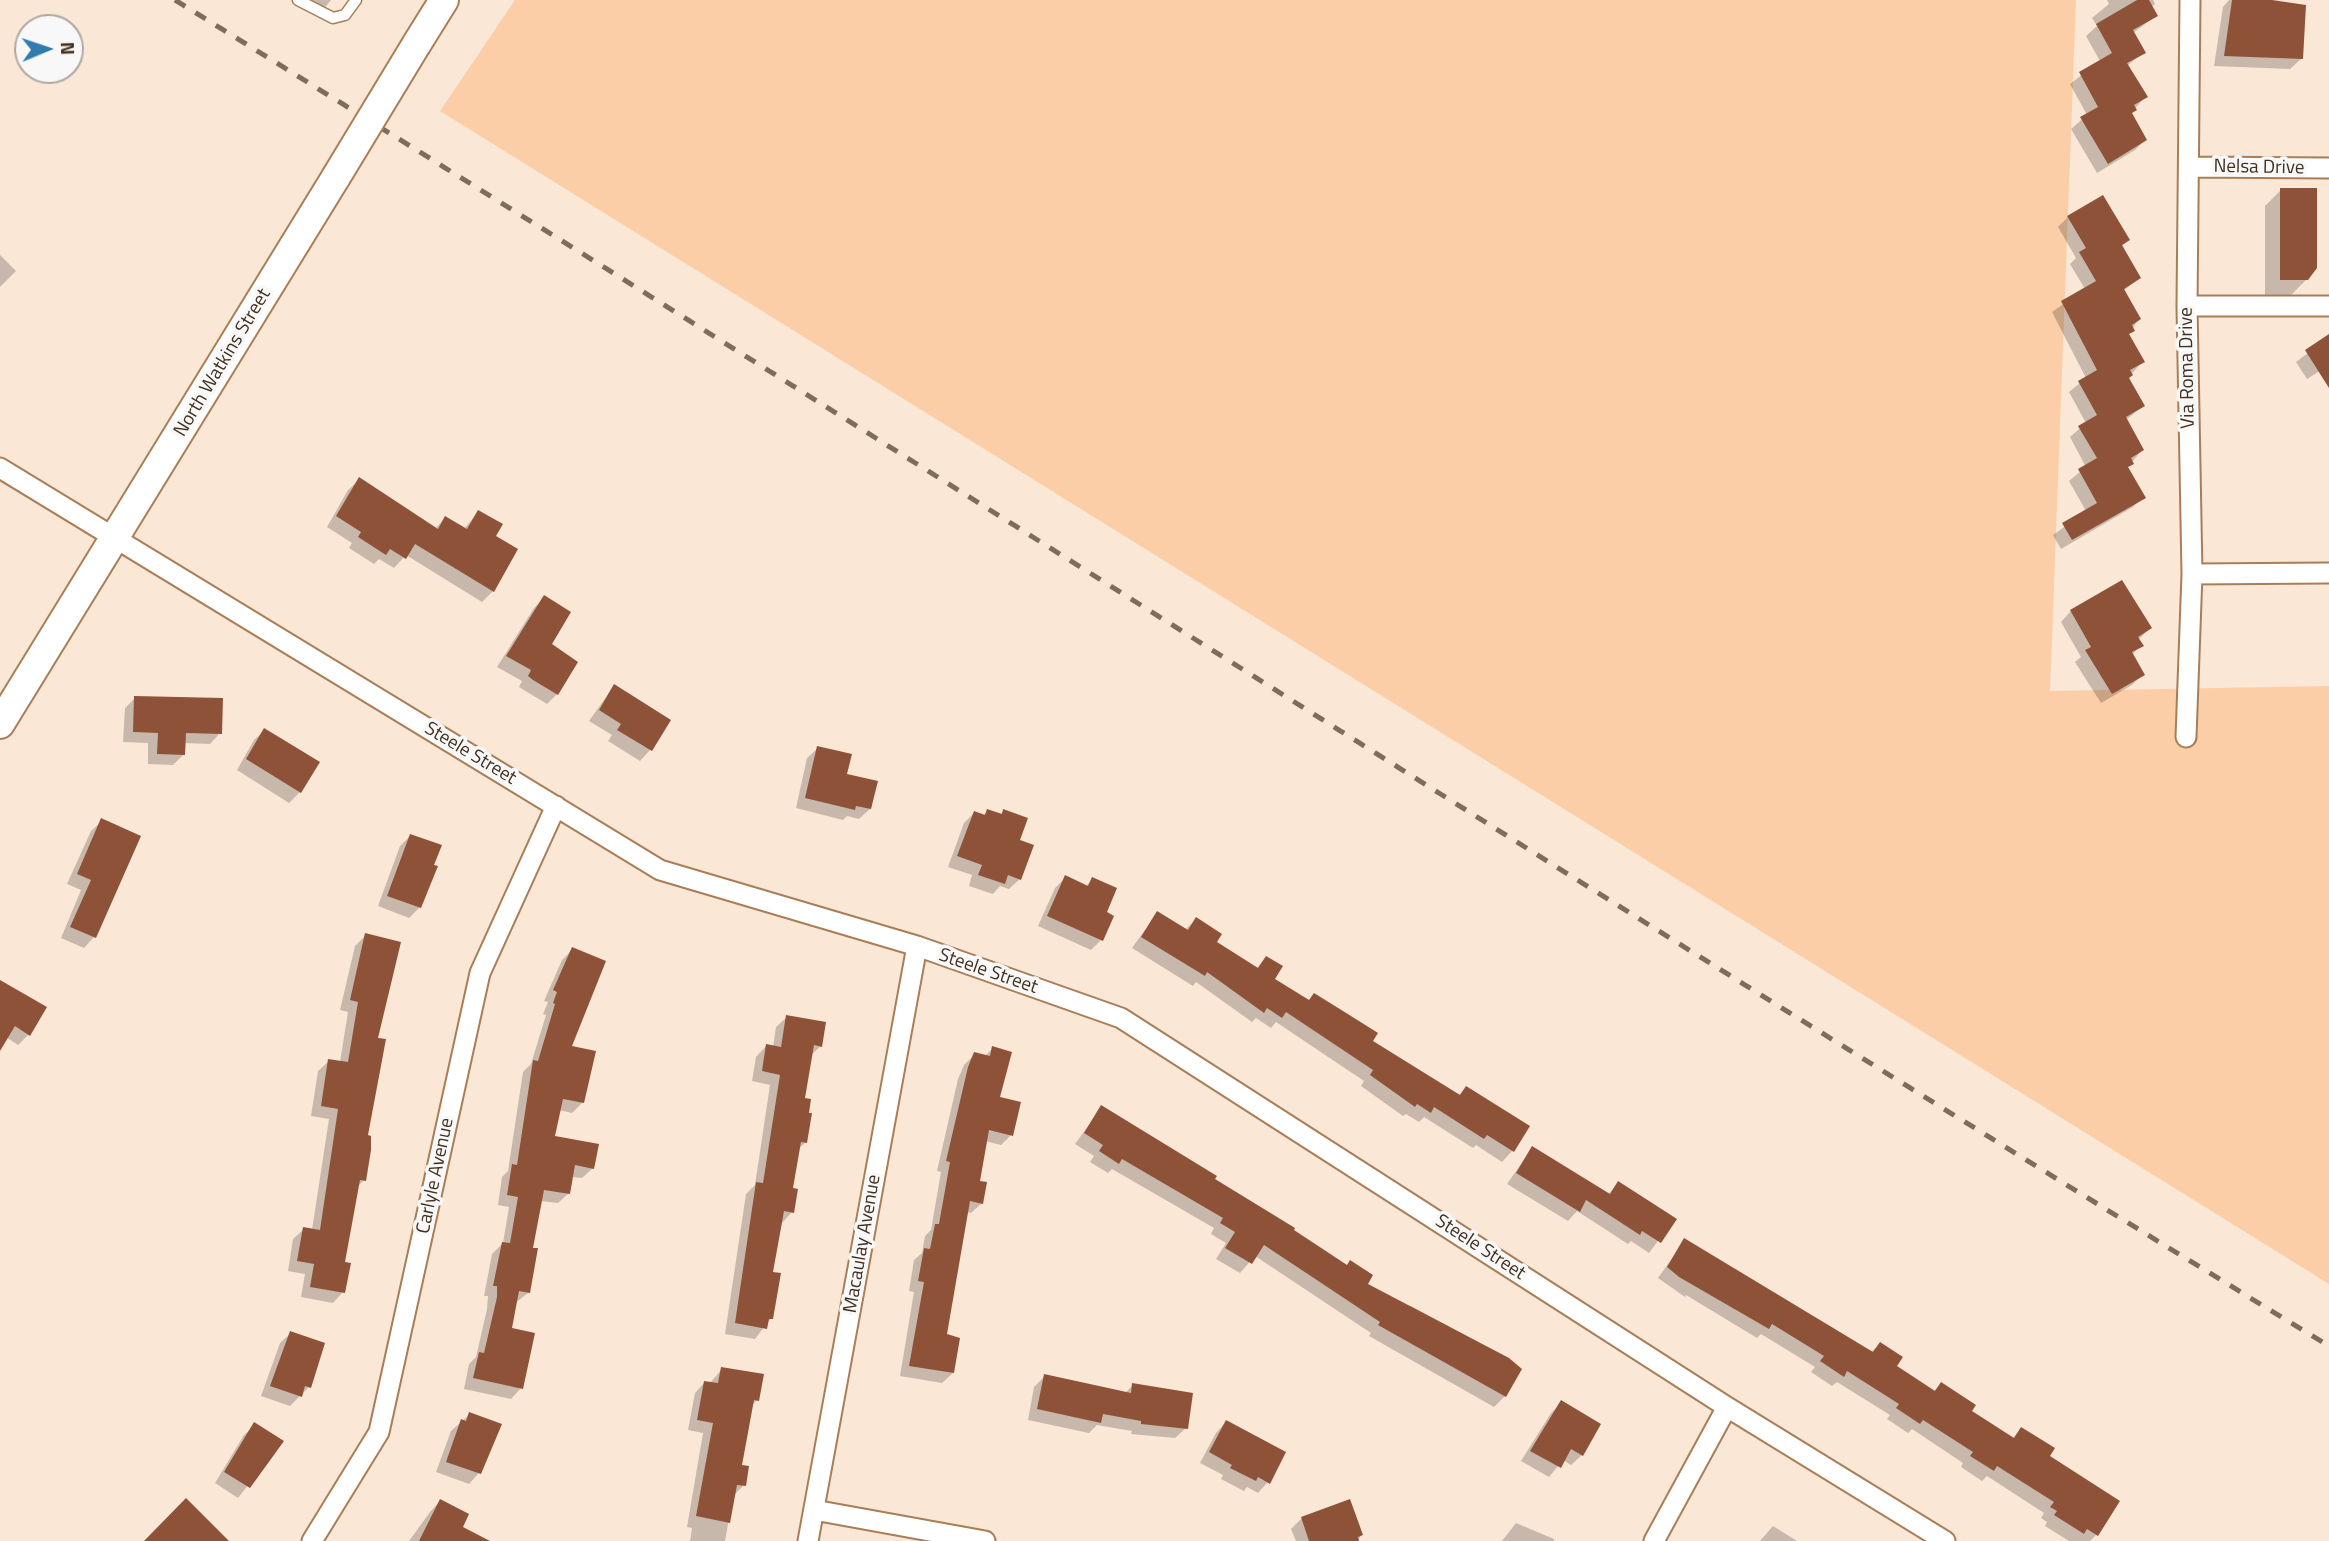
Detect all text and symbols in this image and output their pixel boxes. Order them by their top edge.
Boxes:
north arrow [14,14,84,84]
text: N [54,41,83,55]
street label: Nelsa Drive [2213,156,2305,180]
street label: North Watkins Street [170,285,276,441]
street label: Via Roma Drive [2176,307,2200,429]
street label: Steele Street [420,718,520,790]
street label: Steele Street [936,944,1040,1000]
street label: Carlyle Avenue [413,1116,459,1236]
street label: Macaulay Avenue [840,1173,886,1315]
street label: Steele Street [1431,1210,1529,1286]

